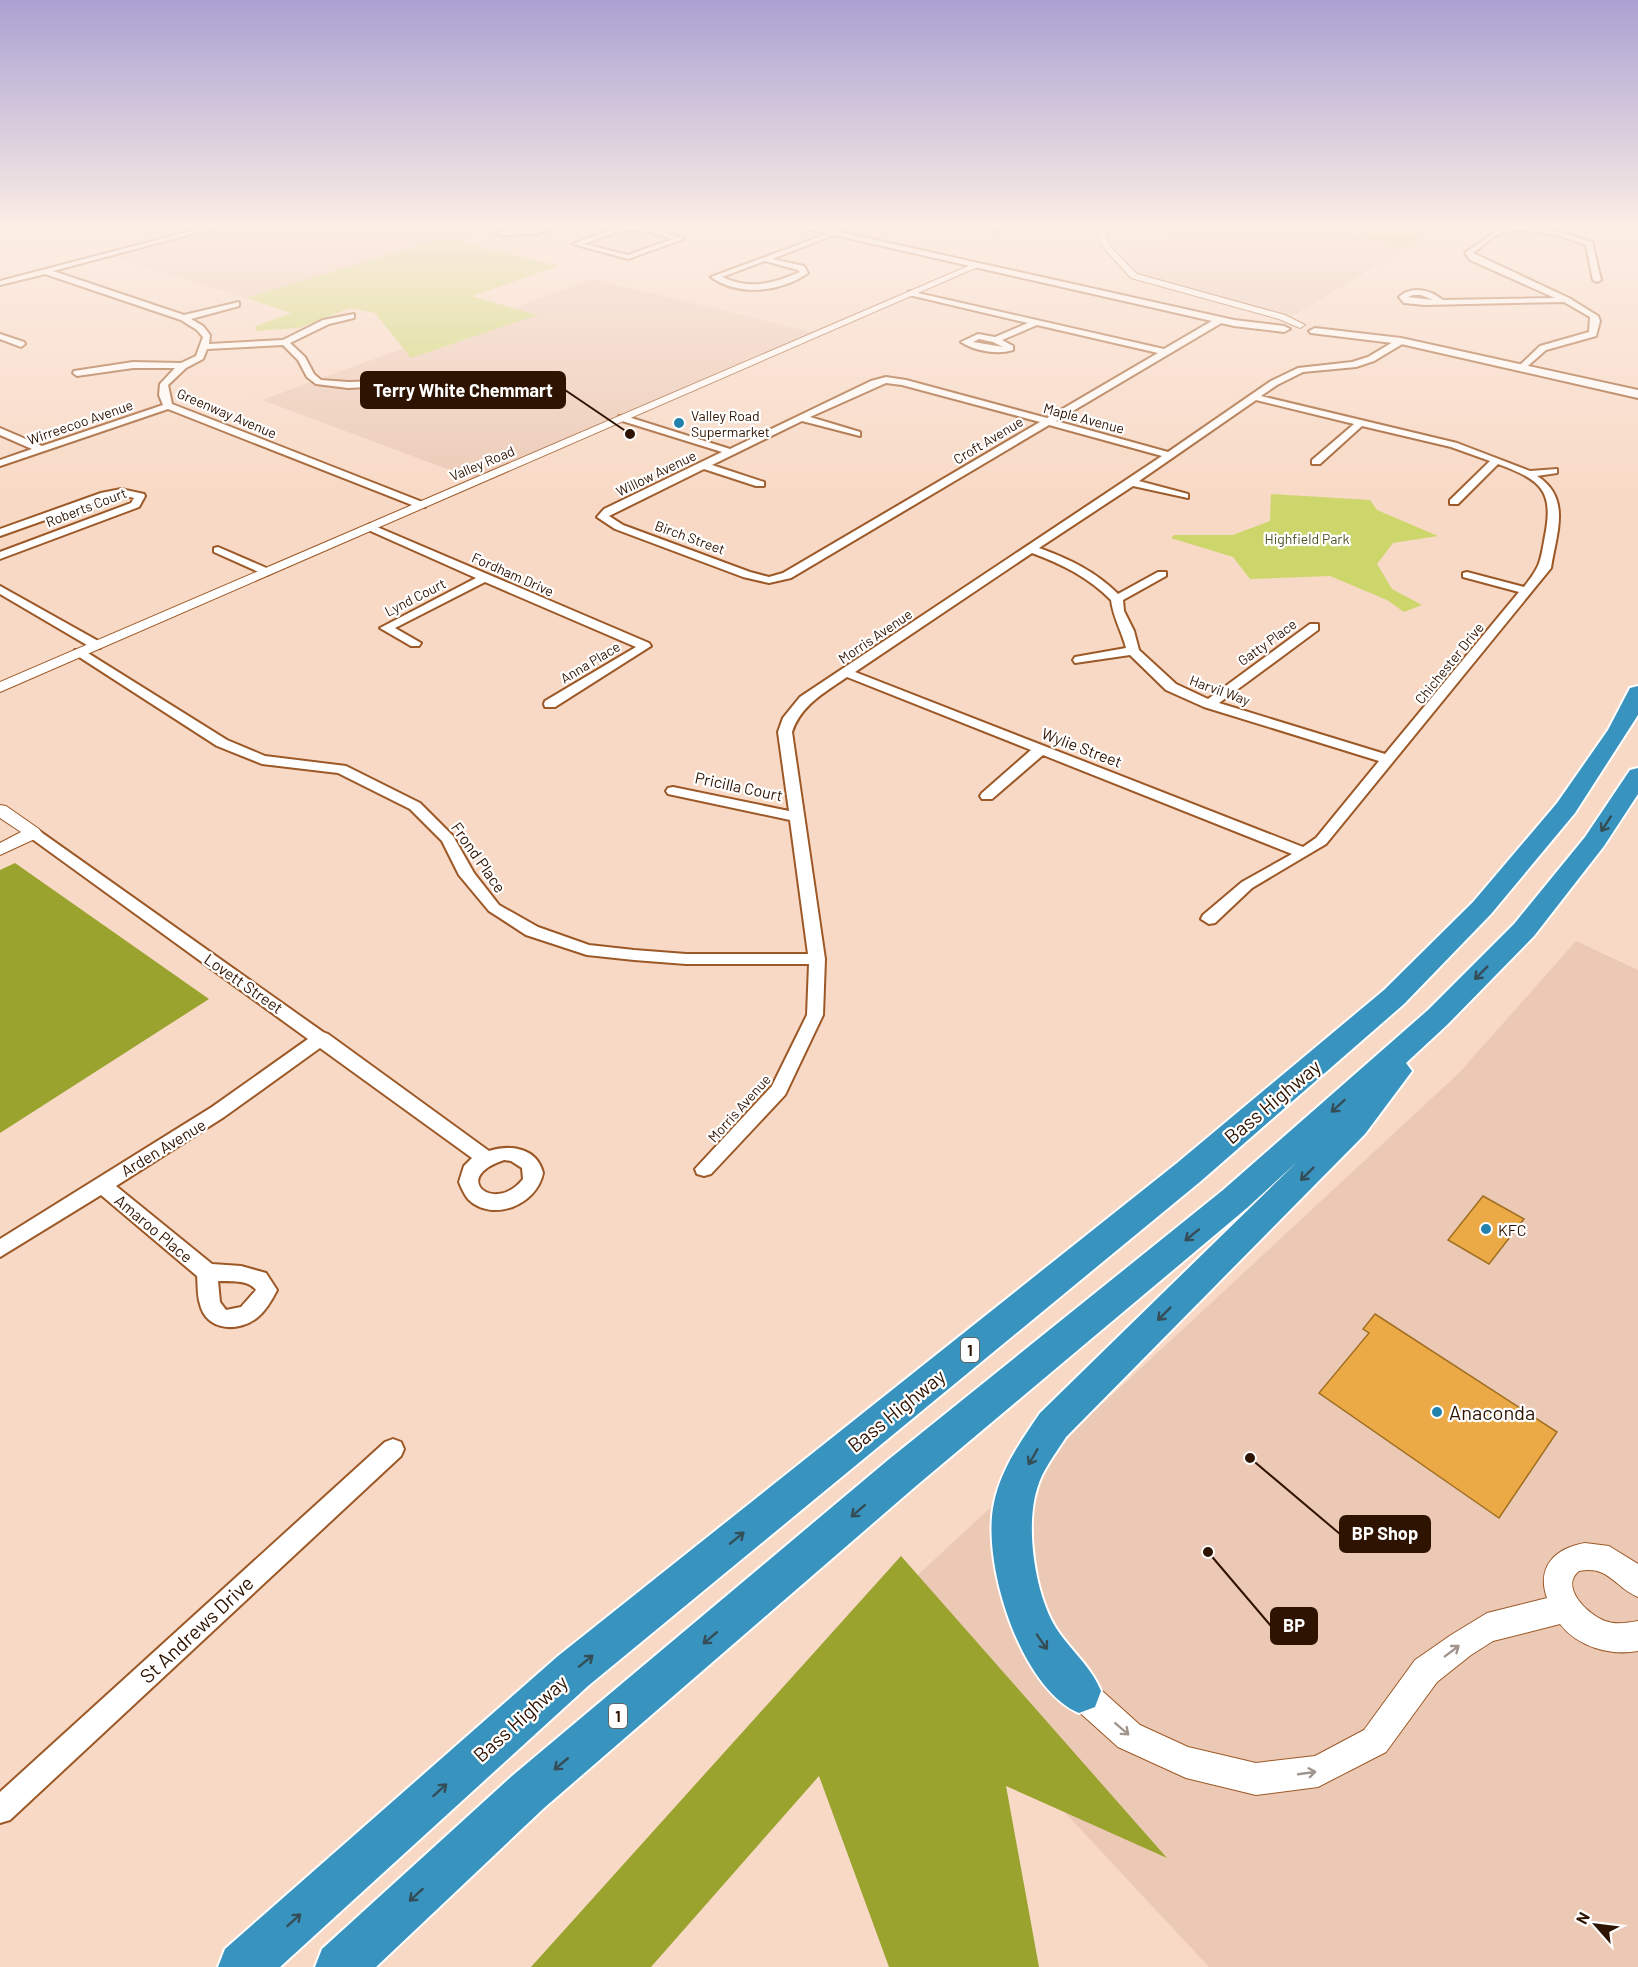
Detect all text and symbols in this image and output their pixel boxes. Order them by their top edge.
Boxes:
callout: Terry White Chemmart [361,372,565,408]
text: Terry White Chemmart [373,379,553,401]
street label: Greenway Avenue [175,384,279,442]
street label: Wirreecoo Avenue [25,396,135,448]
street label: Maple Avenue [1042,399,1126,437]
place label: Valley Road Supermarket [691,407,770,440]
street label: Croft Avenue [950,413,1026,467]
marker: Valley Road Supermarket [672,416,686,430]
street label: Valley Road [447,442,517,484]
street label: Willow Avenue [613,446,699,500]
street label: Roberts Court [43,484,129,530]
street label: Birch Street [653,516,727,558]
park label: Highfield Park [1265,530,1349,547]
street label: Fordham Drive [469,548,557,600]
street label: Lynd Court [382,574,448,620]
street label: Morris Avenue [835,605,915,667]
street label: Gatty Place [1234,615,1300,669]
street label: Chichester Drive [1411,619,1487,707]
street label: Anna Place [557,637,623,687]
street label: Harvil Way [1187,671,1253,709]
street label: Wylie Street [1039,723,1125,771]
street label: Pricilla Court [693,767,785,805]
one-way arrow [1600,815,1612,832]
street label: Frond Place [448,818,510,896]
street label: Lovett Street [201,949,287,1017]
one-way arrow [1474,966,1488,981]
street label: Bass Highway [1219,1054,1325,1148]
street label: Morris Avenue [704,1071,774,1145]
one-way arrow [1331,1099,1346,1113]
street label: Arden Avenue [117,1114,209,1180]
one-way arrow [1299,1167,1314,1182]
street label: Amaroo Place [111,1190,197,1266]
place label: KFC [1498,1220,1527,1239]
marker: KFC [1479,1222,1493,1236]
one-way arrow [1184,1228,1200,1241]
one-way arrow [1157,1307,1172,1321]
road number: 1 [961,1338,979,1362]
street label: Bass Highway [842,1363,950,1457]
place label: Anaconda [1449,1400,1535,1424]
marker: Anaconda [1430,1405,1444,1419]
one-way arrow [1026,1448,1038,1465]
one-way arrow [850,1504,865,1518]
callout: BP Shop [1340,1516,1430,1552]
text: BP Shop [1352,1522,1418,1544]
one-way arrow [729,1532,745,1545]
street label: St Andrews Drive [134,1570,258,1688]
callout: BP [1271,1608,1317,1644]
text: BP [1283,1614,1305,1636]
one-way arrow [703,1631,718,1645]
one-way arrow [1036,1634,1048,1650]
one-way arrow [1444,1645,1460,1658]
one-way arrow [577,1654,593,1667]
street label: Bass Highway [468,1669,572,1767]
road number: 1 [609,1704,627,1728]
one-way arrow [1114,1722,1129,1736]
one-way arrow [553,1758,569,1771]
one-way arrow [1296,1767,1316,1778]
one-way arrow [432,1783,447,1797]
one-way arrow [409,1888,424,1902]
north arrow [1566,1895,1626,1955]
text: N [1571,1909,1593,1927]
one-way arrow [287,1913,302,1927]

